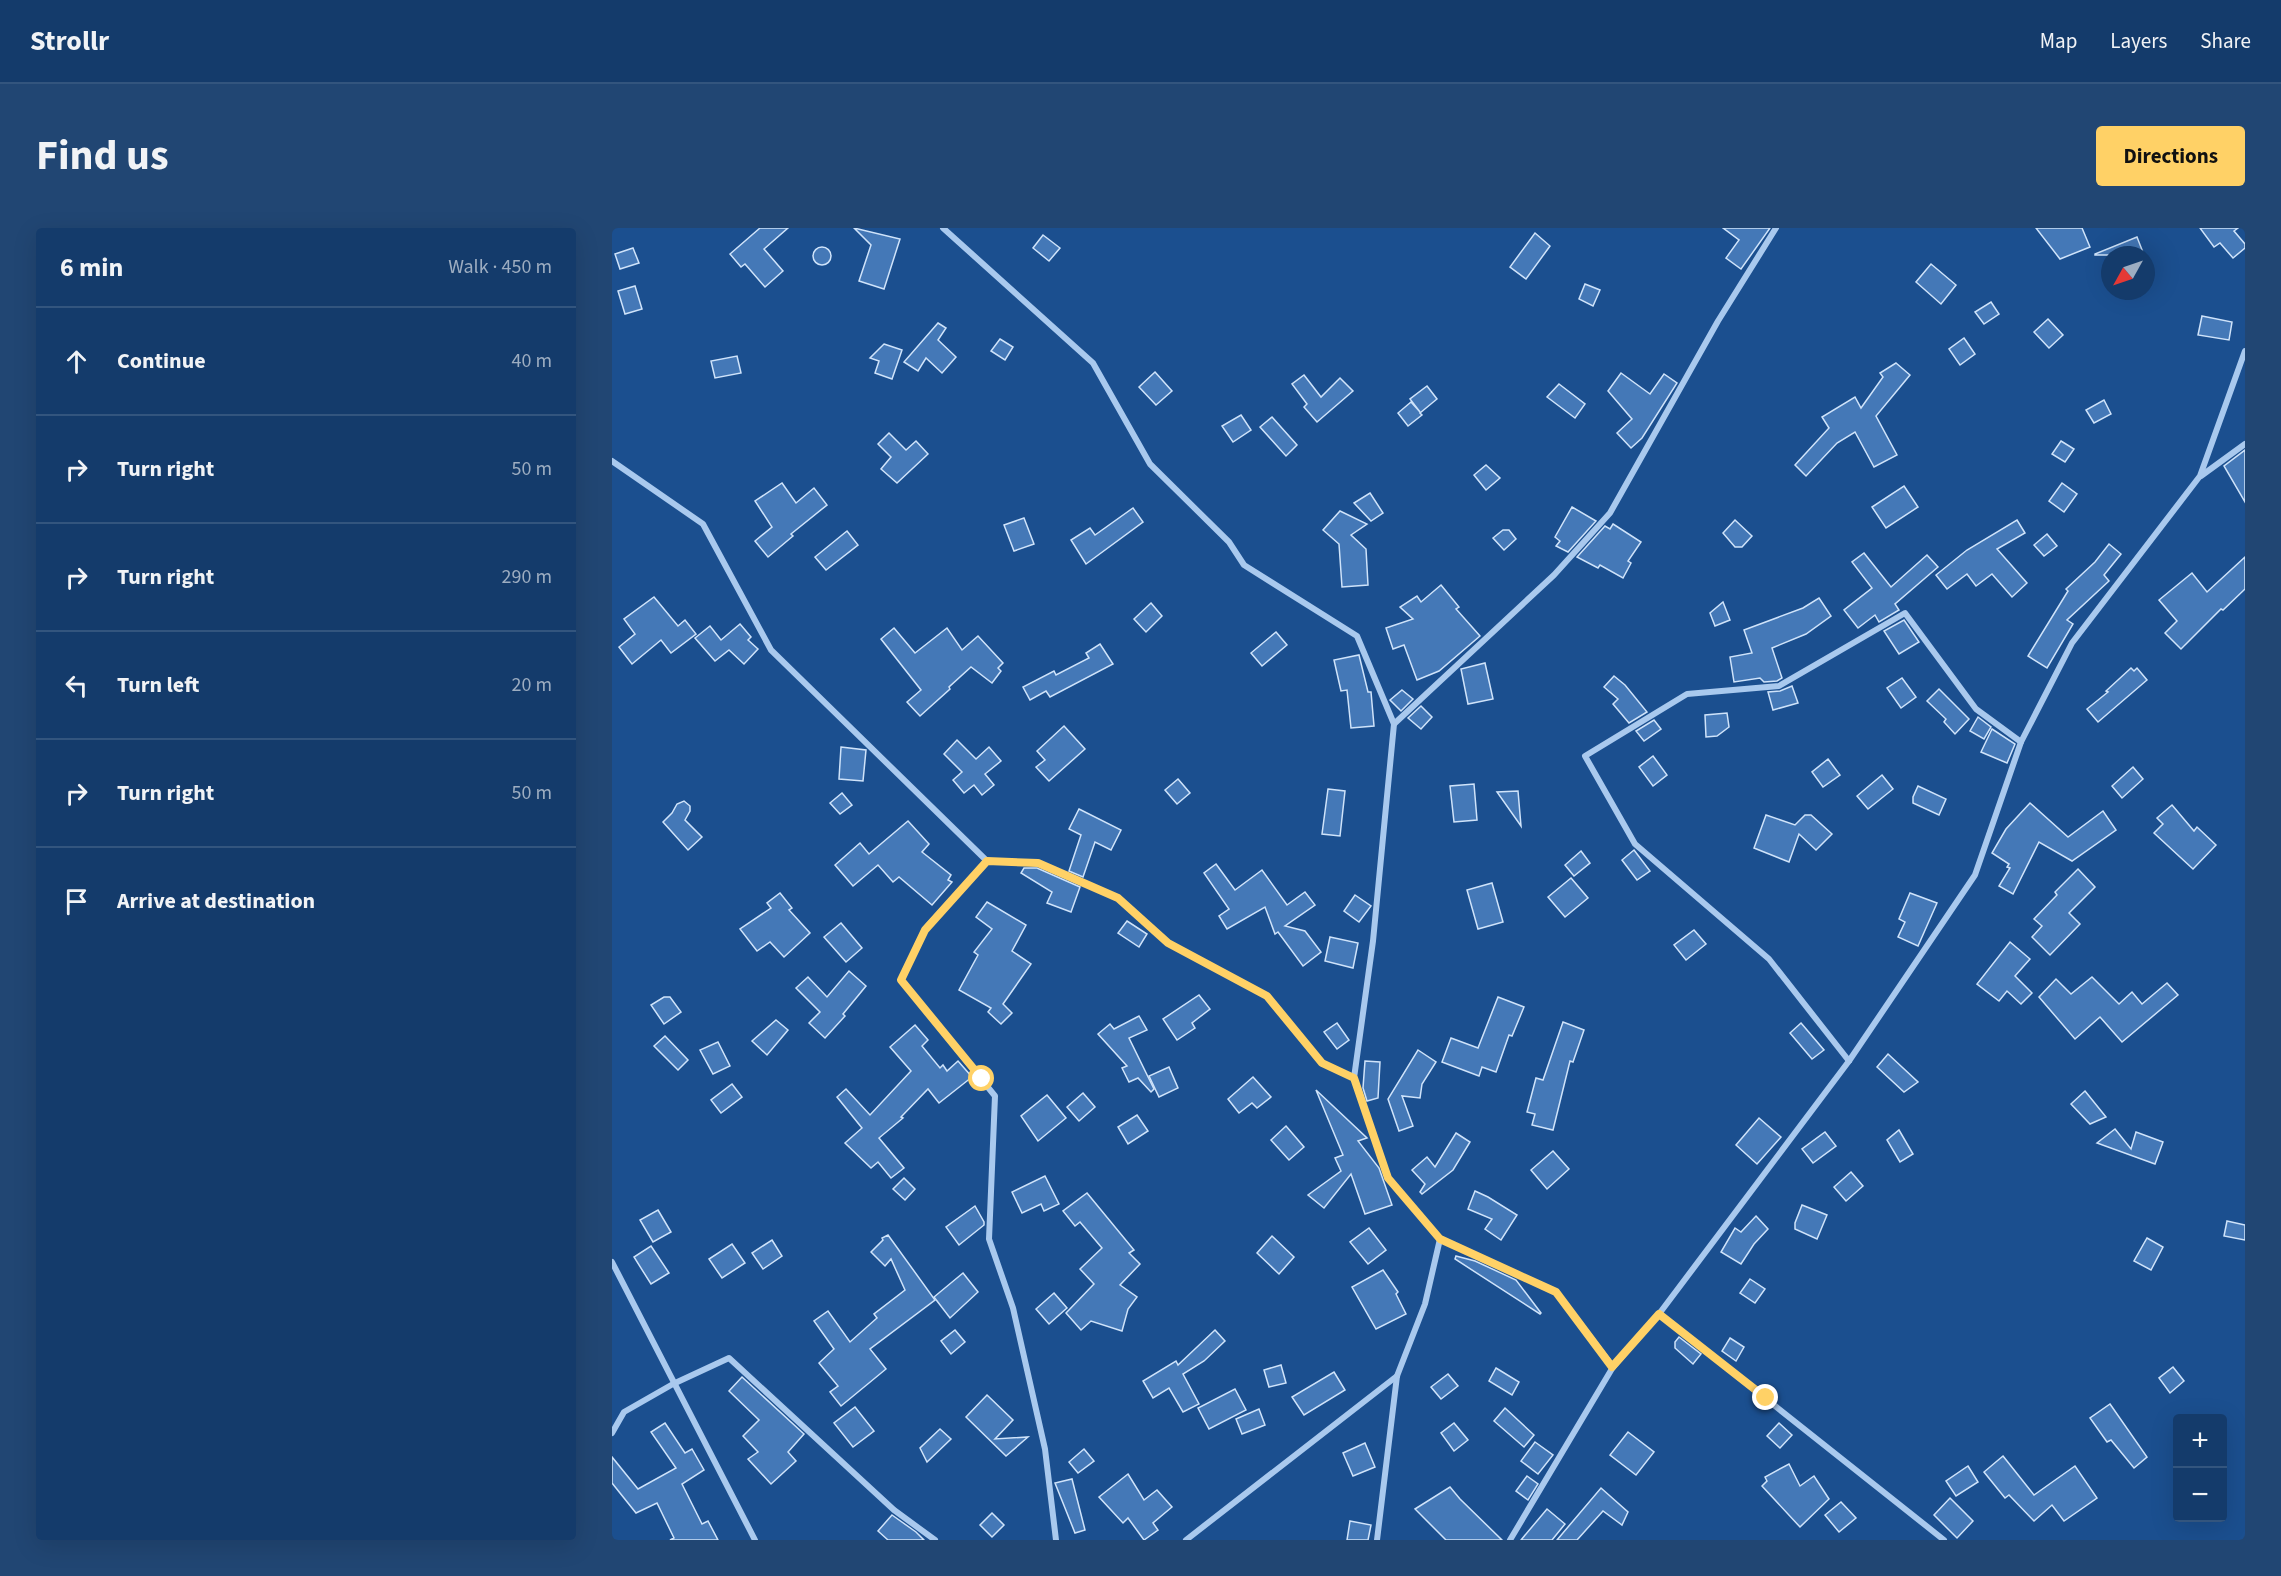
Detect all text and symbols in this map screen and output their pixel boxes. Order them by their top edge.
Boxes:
text: Strollr [30,21,109,61]
text: Map [2040,26,2077,56]
text: Layers [2110,26,2167,56]
text: Share [2200,26,2251,56]
text: Find us [36,126,169,186]
button: Directions [2096,126,2245,186]
north arrow [2101,246,2155,300]
text: 6 min [60,249,123,286]
text: Walk · 450 m [448,253,552,281]
icon: ahead [60,345,93,378]
text: Continue [117,345,206,377]
text: 40 m [512,347,552,375]
icon: right [60,453,93,486]
text: Turn right [117,453,214,485]
text: 50 m [512,455,552,483]
icon: right [60,561,93,594]
text: Turn right [117,561,214,593]
text: 290 m [502,563,552,591]
icon: left [60,669,93,702]
text: Turn left [117,669,199,701]
text: 20 m [512,671,552,699]
icon: right [60,777,93,810]
text: Turn right [117,777,214,809]
text: 50 m [512,779,552,807]
icon: arrive [60,885,93,918]
text: Arrive at destination [117,885,315,917]
route start [968,1065,994,1091]
route end [1752,1384,1778,1410]
map controls [2173,1414,2227,1522]
button: + [2173,1414,2227,1468]
button: − [2173,1468,2227,1522]

